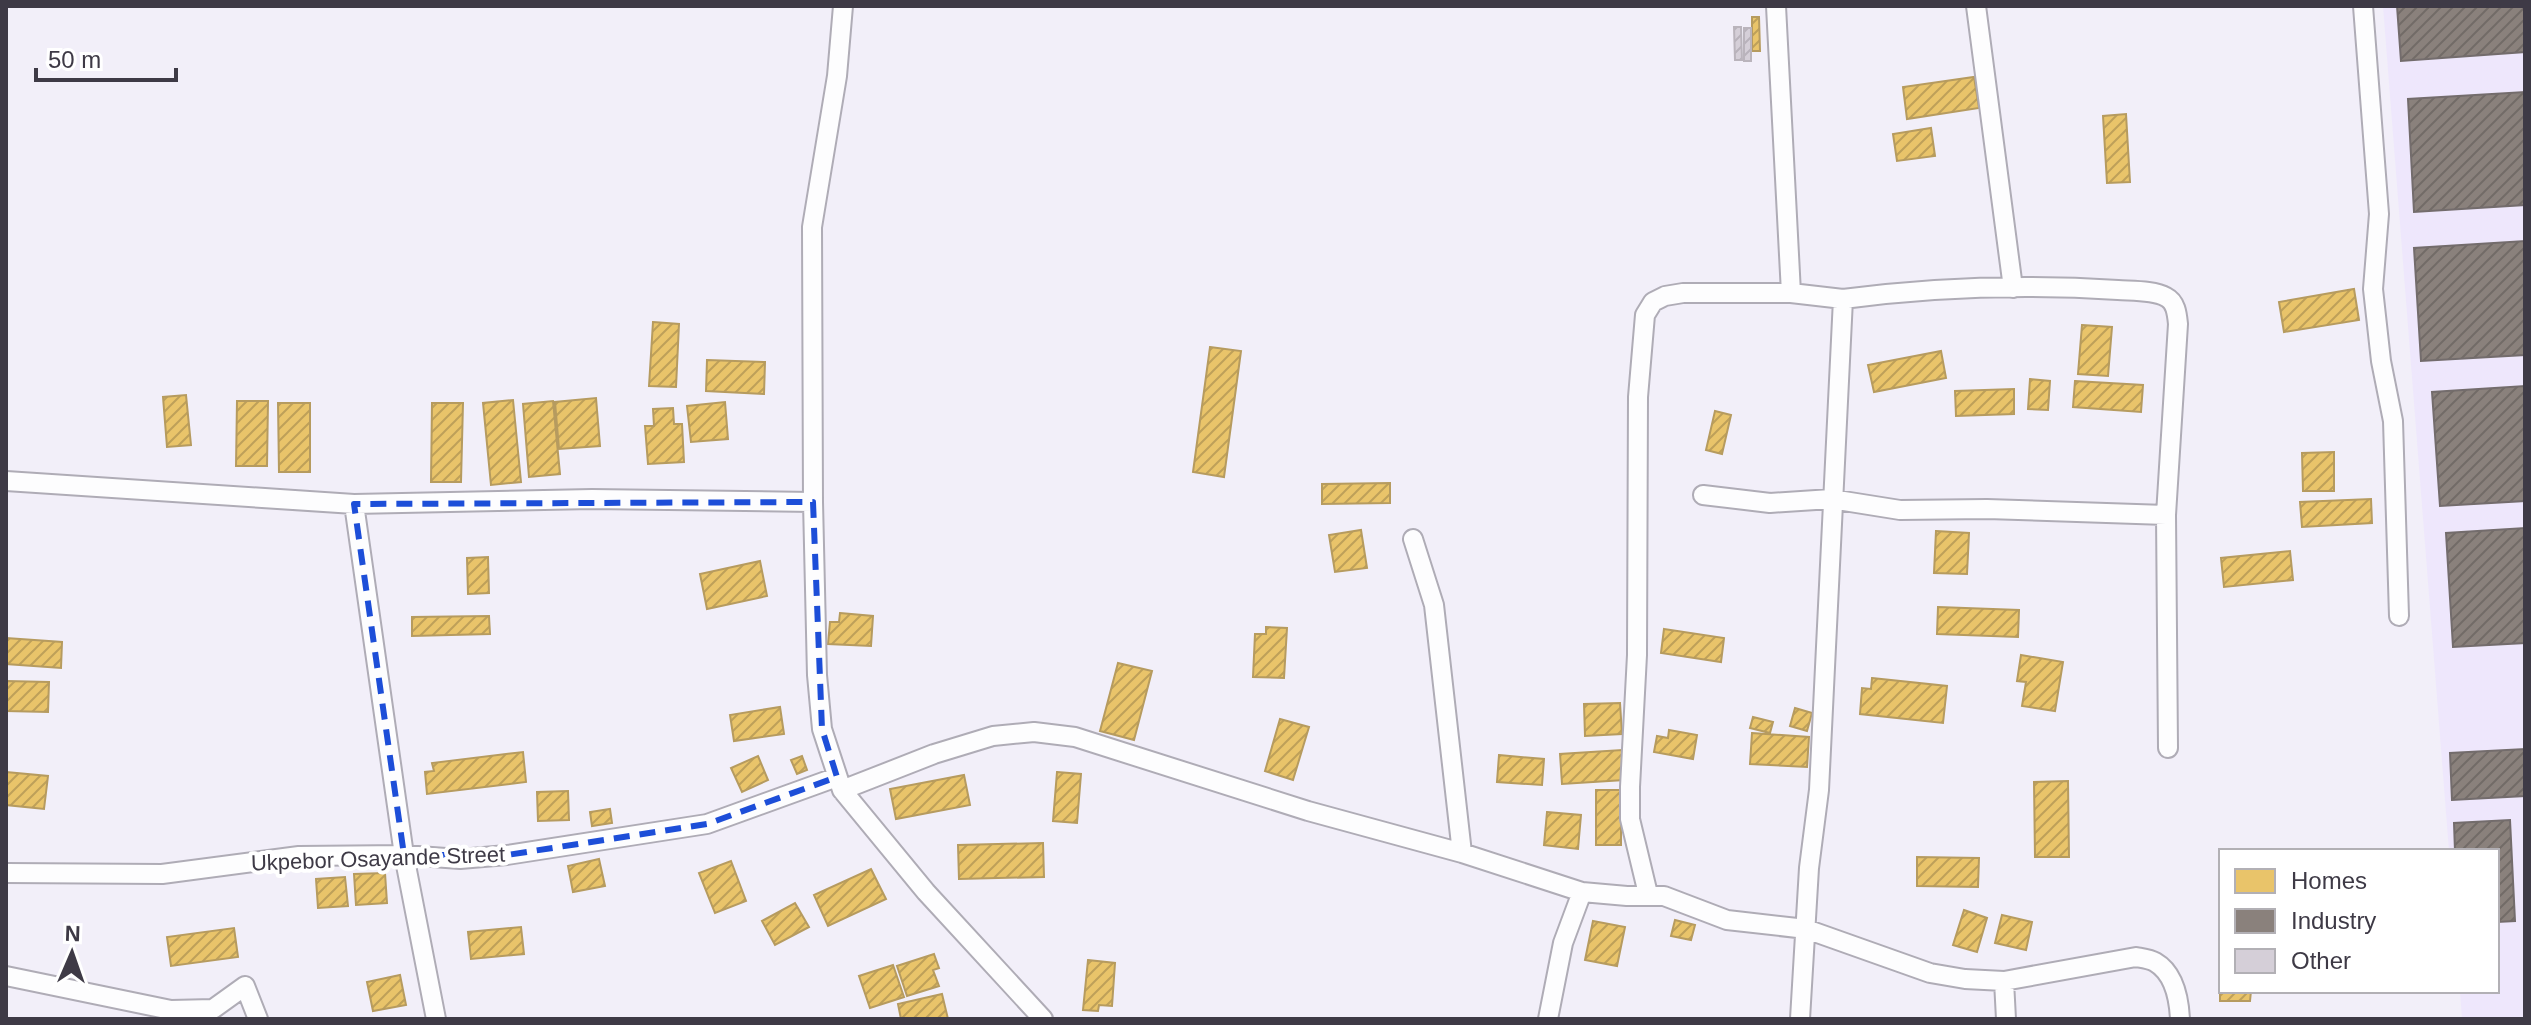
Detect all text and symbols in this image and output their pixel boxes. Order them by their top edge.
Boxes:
scale bar [36,32,176,82]
text: 50 m [48,46,101,73]
street label: Ukpebor Osayande Street [250,842,506,875]
legend [2219,849,2499,993]
text: Homes [2291,867,2367,894]
text: Industry [2291,907,2376,934]
north arrow [32,913,112,993]
text: N [64,921,81,946]
text: Other [2291,947,2351,974]

